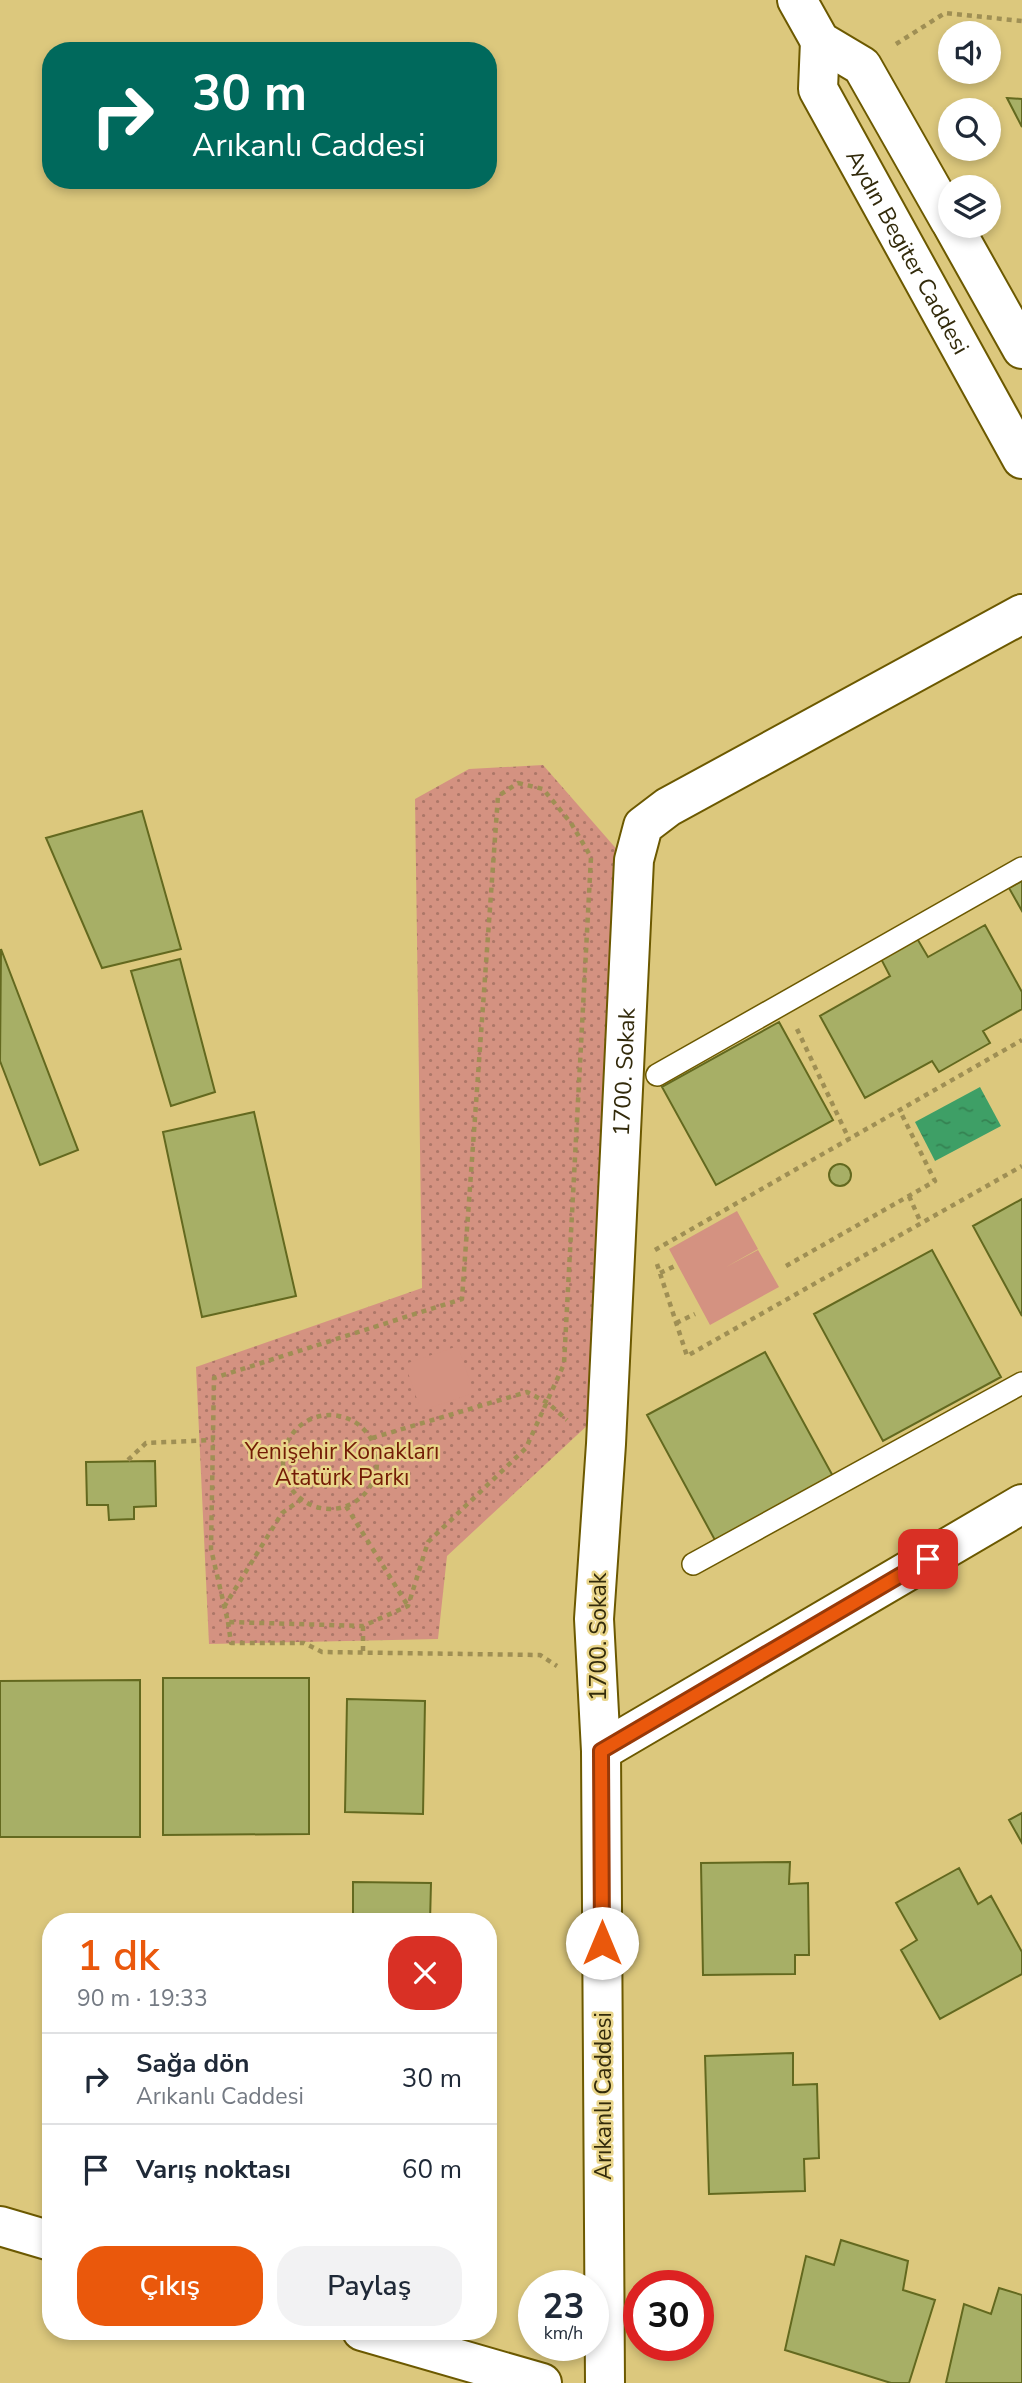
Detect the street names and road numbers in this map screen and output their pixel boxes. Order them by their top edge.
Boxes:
street label: Aydın Begiter Caddesi [838,144,976,360]
street label: 1700. Sokak [606,1007,643,1137]
street label: 1700. Sokak [583,1572,614,1701]
street label: Arıkanlı Caddesi [588,2012,619,2180]

